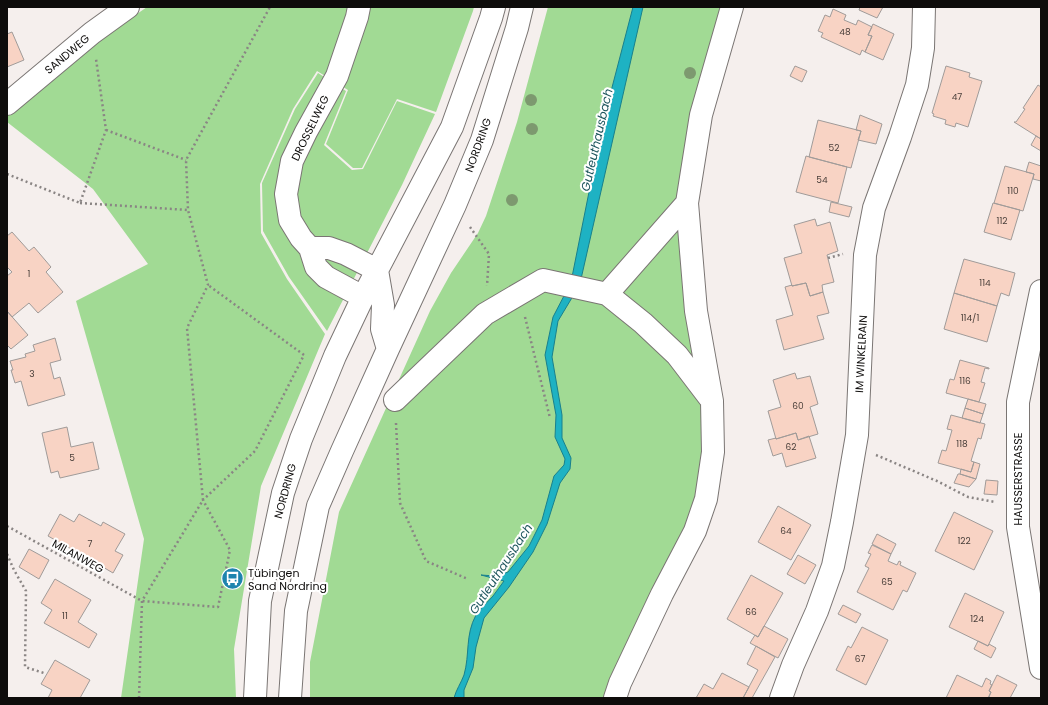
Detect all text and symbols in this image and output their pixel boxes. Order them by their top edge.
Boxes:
house number: 48 [839,26,851,38]
street label: SANDWEG [41,30,93,78]
water label: Gutleuthausbach [576,87,617,193]
house number: 47 [952,91,962,103]
street label: DROSSELWEG [287,92,333,164]
street label: NORDRING [461,115,495,174]
house number: 52 [829,142,839,154]
house number: 54 [816,174,828,186]
house number: 110 [1007,185,1019,197]
house number: 112 [997,215,1007,227]
house number: 1 [28,268,31,280]
house number: 114 [979,277,991,289]
house number: 114/1 [961,312,979,324]
street label: IM WINKELRAIN [851,315,871,393]
house number: 3 [29,368,35,380]
house number: 116 [959,375,971,387]
house number: 60 [792,400,804,412]
street label: HAUSSERSTRASSE [1010,433,1026,525]
house number: 118 [956,438,968,450]
house number: 62 [786,441,796,453]
house number: 5 [69,452,75,464]
street label: NORDRING [270,461,300,520]
water label: Gutleuthausbach [465,520,536,617]
house number: 64 [780,525,792,537]
street label: MILANWEG [49,535,107,577]
house number: 122 [957,535,971,547]
house number: 7 [88,538,93,550]
place label: Tübingen Sand Nordring [248,565,327,594]
bus stop icon: Tübingen Sand Nordring [220,566,246,592]
house number: 65 [881,576,893,588]
house number: 66 [745,606,757,618]
house number: 11 [62,610,68,622]
house number: 124 [970,613,984,625]
house number: 67 [855,653,865,665]

